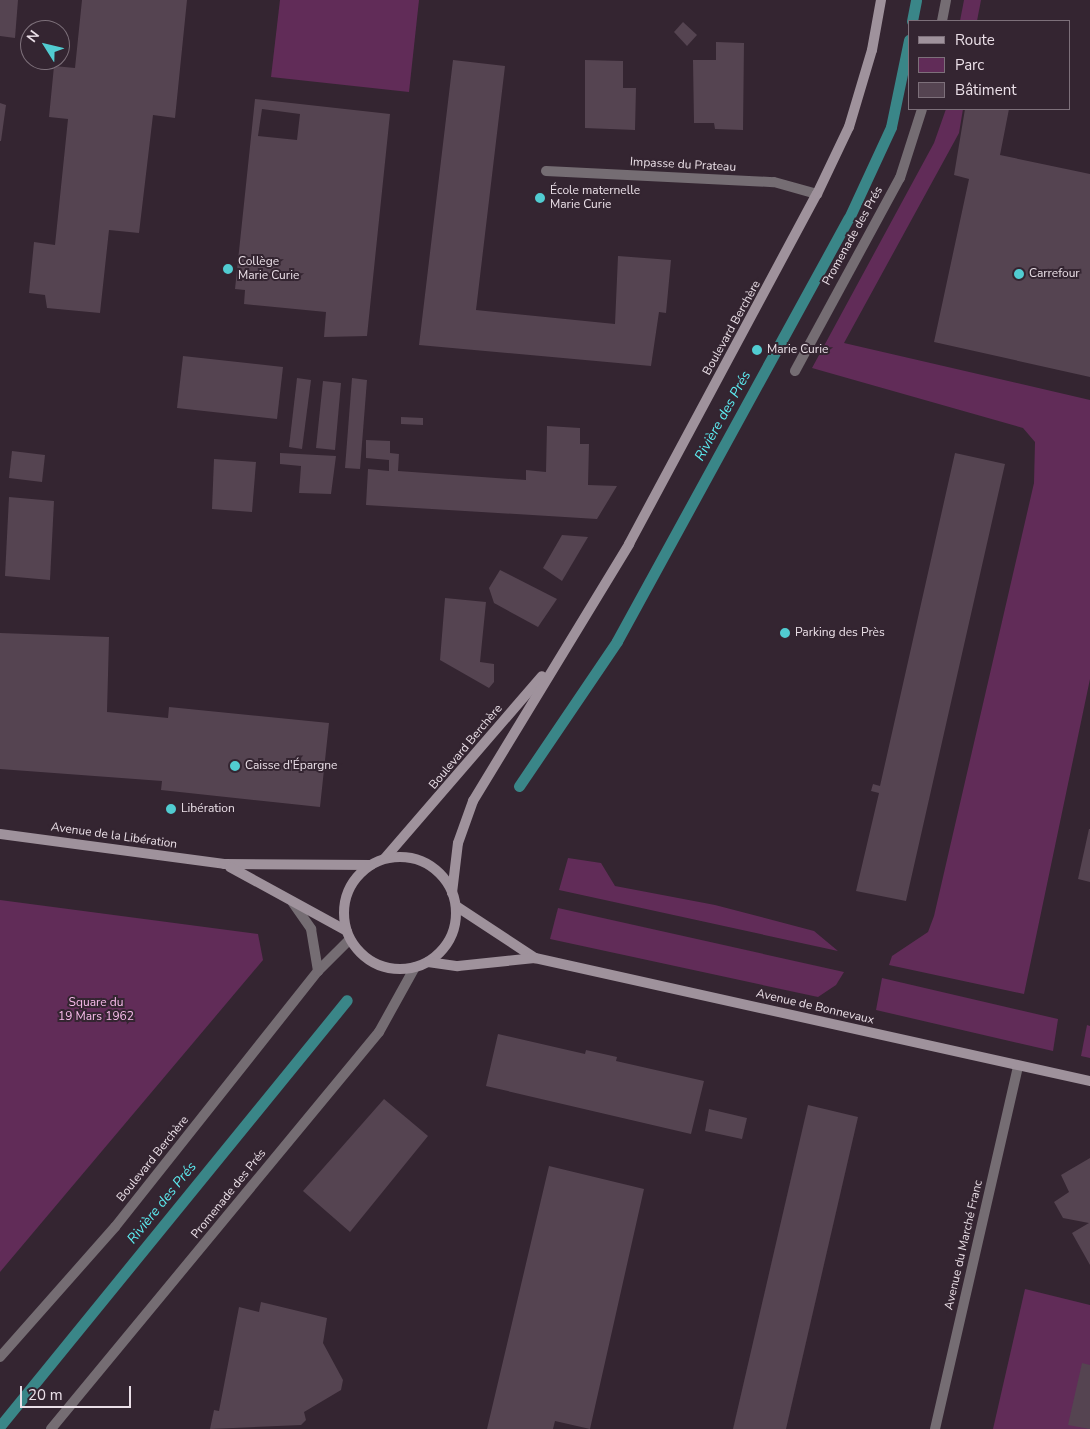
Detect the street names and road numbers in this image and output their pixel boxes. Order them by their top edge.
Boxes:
street label: Impasse du Prateau [630,155,736,175]
street label: Promenade des Prés [820,184,886,288]
street label: Boulevard Berchère [700,278,764,378]
street label: Boulevard Berchère [426,702,506,792]
street label: Avenue de la Libération [50,820,178,852]
street label: Avenue de Bonnevaux [755,986,875,1028]
street label: Boulevard Berchère [114,1113,192,1205]
street label: Promenade des Prés [189,1146,269,1242]
street label: Avenue du Marché Franc [942,1179,986,1311]

